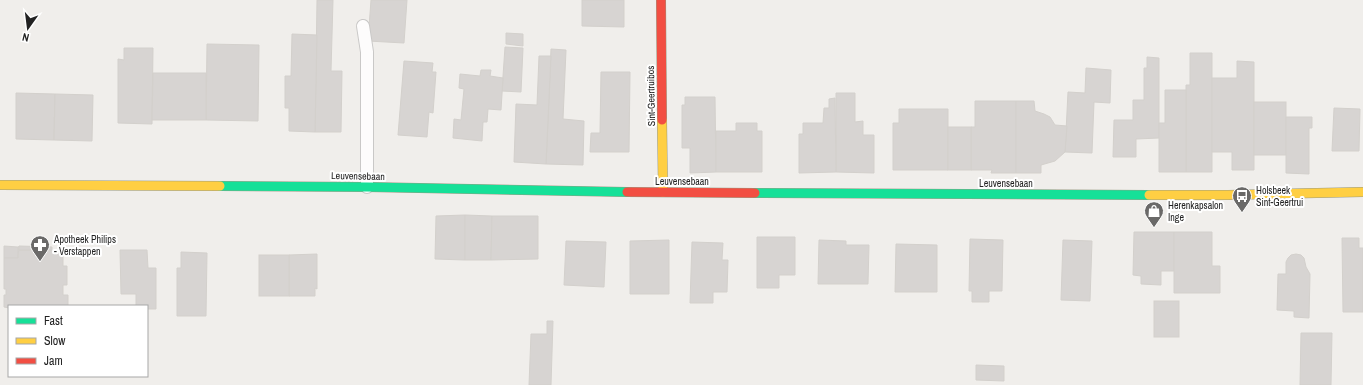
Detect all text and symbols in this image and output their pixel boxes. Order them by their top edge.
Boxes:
north arrow [8,8,48,48]
text: N [21,30,30,45]
street label: Sint-Geertruibos [644,66,658,126]
street label: Leuvensebaan [331,169,385,183]
street label: Leuvensebaan [655,175,709,188]
street label: Leuvensebaan [979,177,1033,190]
place label: Holsbeek Sint-Geertrui [1256,184,1303,209]
bus stop icon: Holsbeek Sint-Geertrui [1231,185,1253,213]
place label: Herenkapsalon Inge [1168,199,1223,224]
shop icon: Herenkapsalon Inge [1143,200,1165,228]
place label: Apotheek Philips - Verstappen [53,233,116,258]
pharmacy icon: Apotheek Philips - Verstappen [29,234,51,262]
legend [8,305,148,377]
text: Fast [44,313,63,329]
text: Slow [44,333,66,349]
text: Jam [44,353,63,369]

